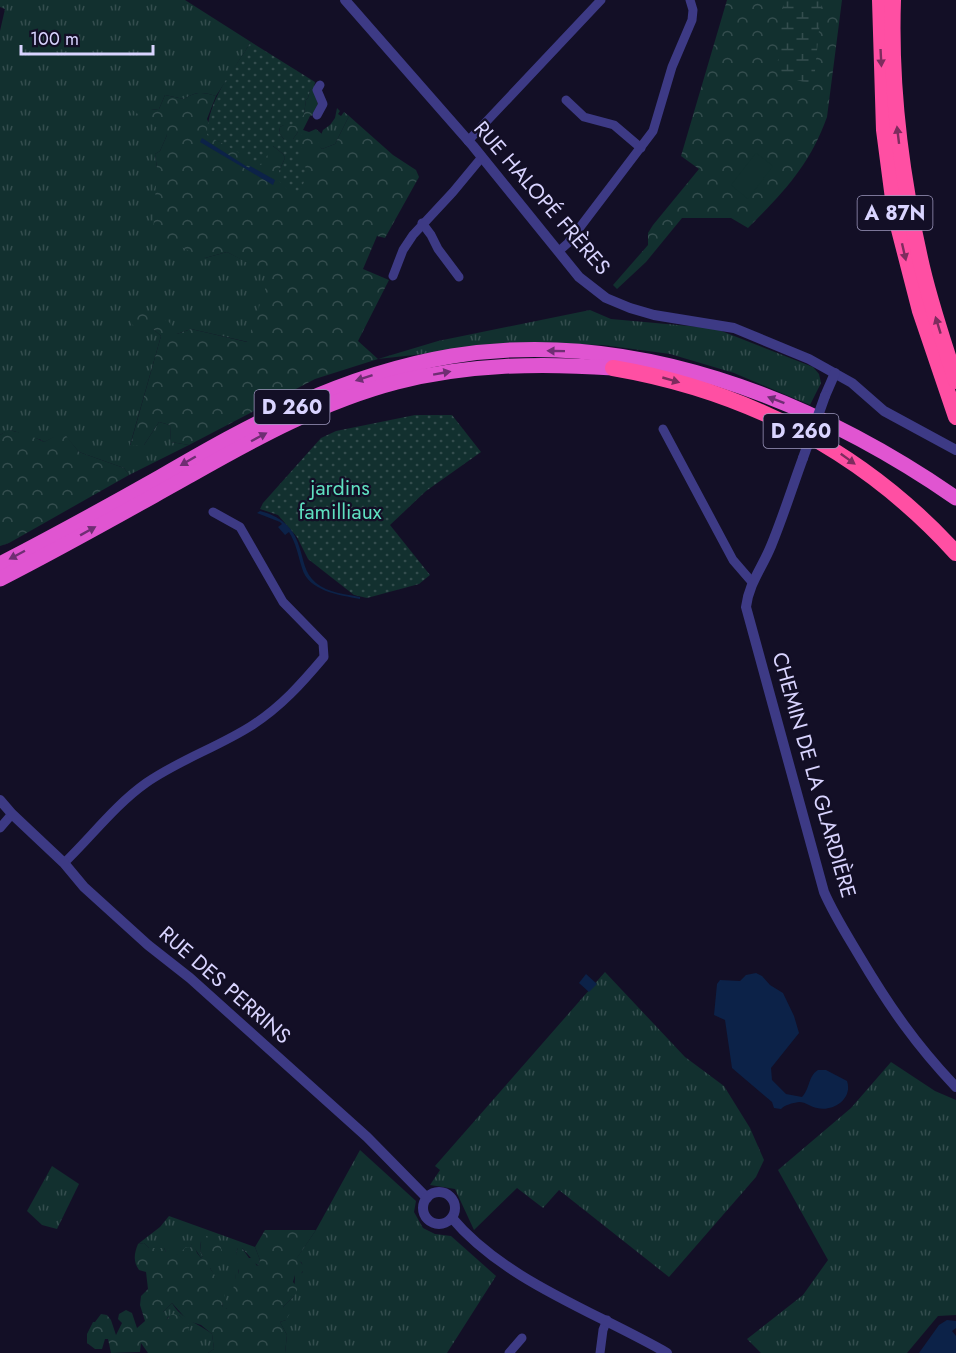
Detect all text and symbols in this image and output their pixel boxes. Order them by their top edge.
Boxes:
scale bar [21,18,153,56]
text: 100 m [30,26,79,52]
one-way arrow [876,49,885,68]
street label: RUE HALOPÉ FRÈRES [467,115,617,281]
one-way arrow [893,125,903,144]
road number: A 87N [858,196,932,230]
one-way arrow [900,242,910,261]
one-way arrow [933,316,943,334]
one-way arrow [547,346,566,355]
one-way arrow [433,368,452,377]
one-way arrow [355,374,373,384]
one-way arrow [662,375,680,385]
road number: D 260 [254,390,330,424]
one-way arrow [766,395,784,405]
road number: D 260 [764,414,838,448]
one-way arrow [251,432,268,442]
one-way arrow [839,453,855,465]
one-way arrow [180,455,196,466]
park label: jardins familliaux [298,473,382,527]
one-way arrow [80,526,97,536]
one-way arrow [9,550,26,560]
street label: CHEMIN DE LA GLARDIÈRE [765,649,863,901]
street label: RUE DES PERRINS [153,919,297,1051]

